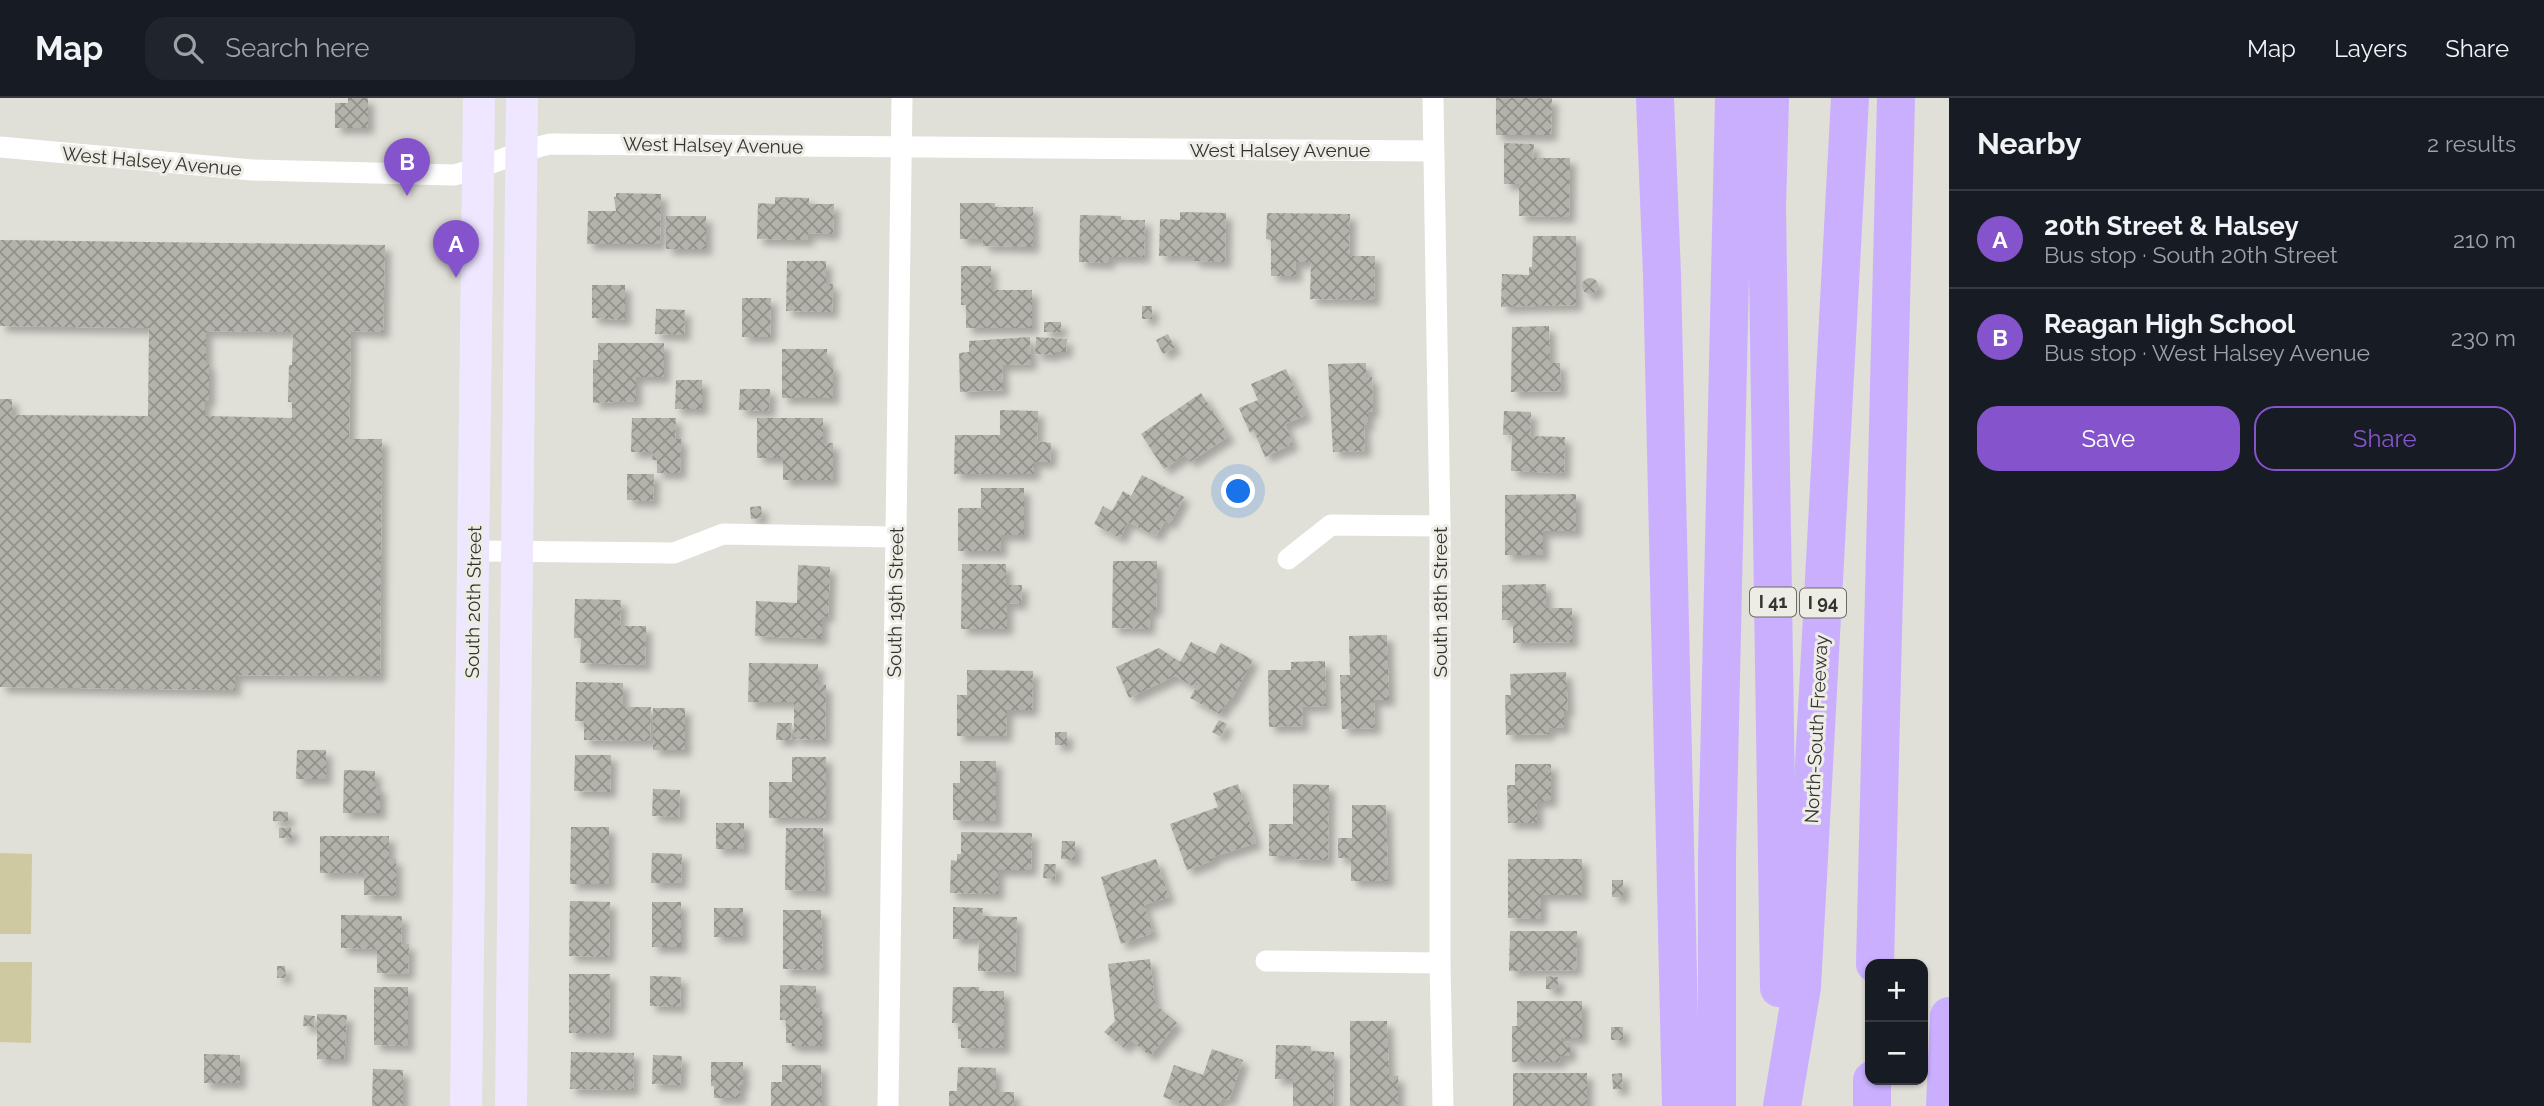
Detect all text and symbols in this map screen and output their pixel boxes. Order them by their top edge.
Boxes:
search box [145,17,635,80]
text: Map [35,29,103,68]
icon: search [169,29,207,67]
text: Search here [225,33,370,63]
text: Map [2247,34,2296,63]
text: Layers [2334,34,2407,63]
text: Share [2445,34,2509,63]
text: Nearby [1977,126,2081,161]
text: 2 results [2427,130,2516,157]
street label: West Halsey Avenue [623,132,803,158]
pin: B [384,138,430,196]
street label: West Halsey Avenue [1190,139,1370,161]
street label: West Halsey Avenue [61,142,243,180]
text: 20th Street & Halsey [2044,211,2299,241]
pin: A [433,220,479,278]
text: A [1992,226,2008,253]
text: 210 m [2453,226,2516,253]
text: Bus stop · South 20th Street [2044,241,2338,268]
text: Reagan High School [2044,309,2295,339]
text: B [1992,324,2008,351]
text: 230 m [2451,324,2516,351]
text: Bus stop · West Halsey Avenue [2044,339,2370,366]
button: Save [1977,406,2240,471]
button: Share [2254,406,2516,471]
your location [1221,474,1255,508]
street label: South 20th Street [461,525,485,679]
street label: South 19th Street [883,526,907,678]
street label: South 18th Street [1429,526,1451,677]
road number: I 41 [1750,588,1796,616]
road number: I 94 [1800,588,1846,618]
street label: North-South Freeway [1800,634,1832,824]
map controls [1865,959,1928,1085]
button: + [1865,959,1928,1022]
button: − [1865,1022,1928,1085]

